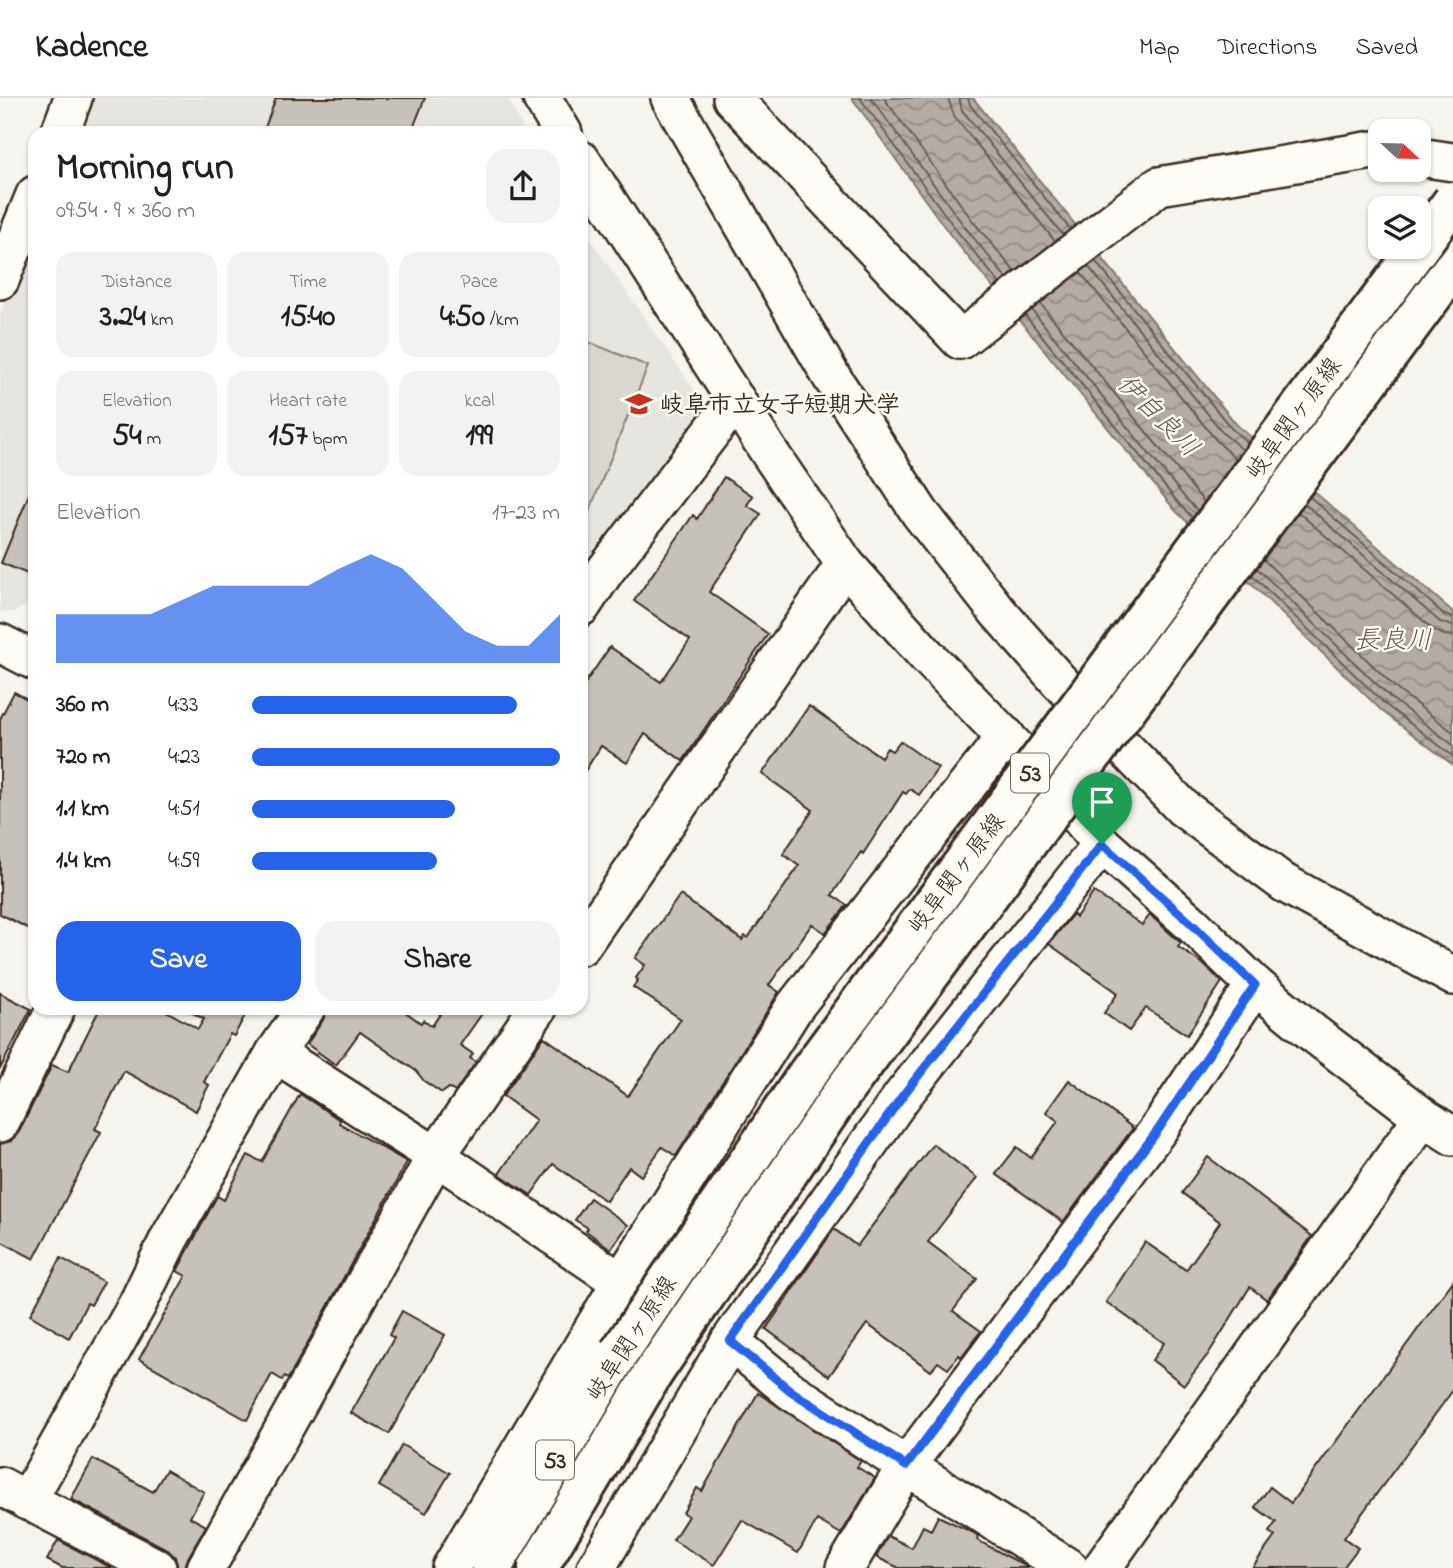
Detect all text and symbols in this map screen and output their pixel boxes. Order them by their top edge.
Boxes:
text: Kadence [35,24,148,72]
text: Map [1139,31,1180,66]
text: Directions [1218,31,1317,66]
text: Saved [1355,31,1418,66]
north arrow [1368,119,1432,182]
map controls [1368,119,1431,259]
text: Morning run [56,141,234,197]
button: share [486,149,560,223]
text: 09:54 · 9 × 360 m [56,195,195,228]
button: layers [1368,196,1431,259]
text: Distance [102,269,172,296]
text: Time [289,269,327,296]
text: Pace [461,269,498,296]
text: 3.24 [100,296,146,340]
text: 15:40 [281,296,335,340]
text: 4:50 [440,296,485,340]
text: km [146,307,173,334]
text: /km [485,307,519,334]
street label: 岐阜関ヶ原線 [1239,351,1352,488]
water label: 伊自良川 [1107,367,1207,467]
text: Elevation [102,388,172,415]
text: Heart rate [269,388,347,415]
text: kcal [464,388,494,415]
school or university icon: 岐阜市立女子短期大学 [624,389,654,419]
place label: 岐阜市立女子短期大学 [660,389,900,424]
text: 54 [112,415,142,459]
text: 157 [269,415,308,459]
text: 199 [466,415,493,459]
text: m [142,426,161,453]
text: bpm [308,426,347,453]
text: Elevation [56,497,141,530]
text: 17–23 m [492,497,560,530]
water label: 長良川 [1354,623,1432,661]
text: 360 m [56,689,109,722]
text: 4:33 [168,689,198,722]
text: 720 m [56,741,110,774]
text: 4:23 [168,741,200,774]
road number: 53 [1011,754,1049,792]
pin [1072,772,1132,844]
icon: arrive [1083,783,1121,821]
text: 1.1 km [56,793,109,826]
text: 4:51 [168,793,200,826]
street label: 岐阜関ヶ原線 [901,806,1015,943]
text: 1.4 km [56,845,111,878]
text: 4:59 [168,845,200,878]
button: Save [56,921,301,1001]
button: Share [315,921,560,1001]
street label: 岐阜関ヶ原線 [579,1269,687,1409]
road number: 53 [536,1441,574,1480]

